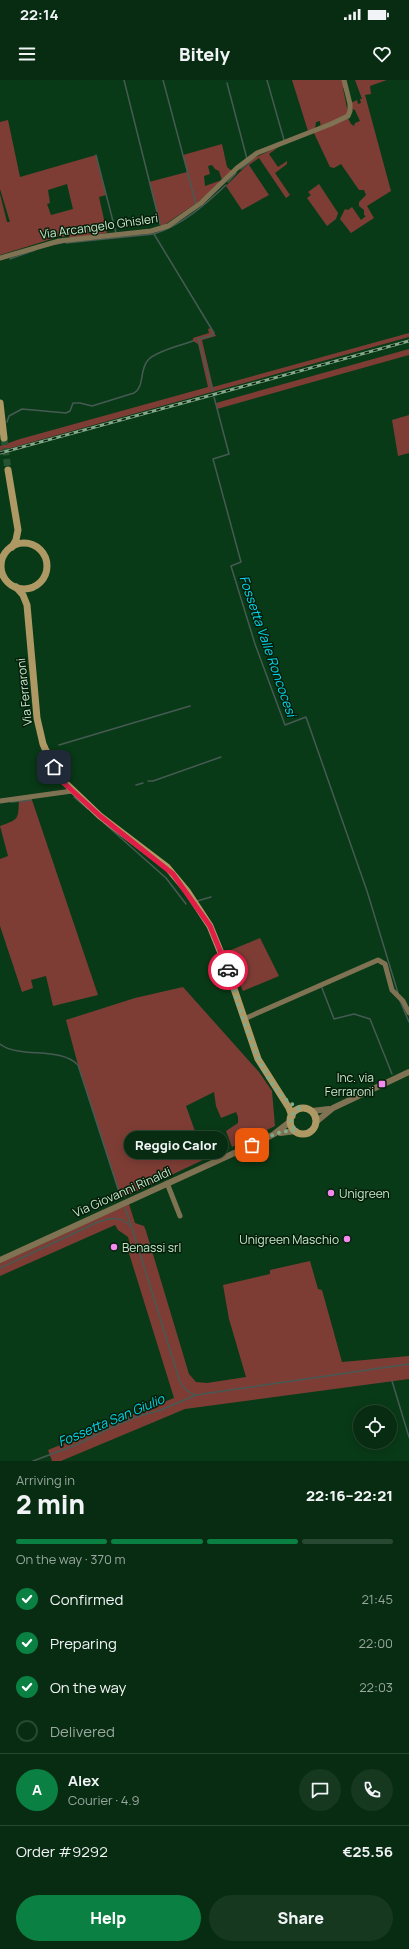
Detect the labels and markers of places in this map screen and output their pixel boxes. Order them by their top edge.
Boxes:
pin [37,750,71,784]
place label: Inc. via Ferraroni [325,1069,374,1100]
marker: Inc. via Ferraroni [377,1079,387,1089]
pin [235,1128,269,1162]
callout: Reggio Calor [124,1131,228,1159]
place label: Unigreen [339,1185,390,1202]
marker: Unigreen [326,1188,336,1198]
place label: Unigreen Maschio [239,1231,339,1248]
marker: Unigreen Maschio [342,1234,352,1244]
place label: Benassi srl [122,1239,181,1256]
marker: Benassi srl [109,1242,119,1252]

